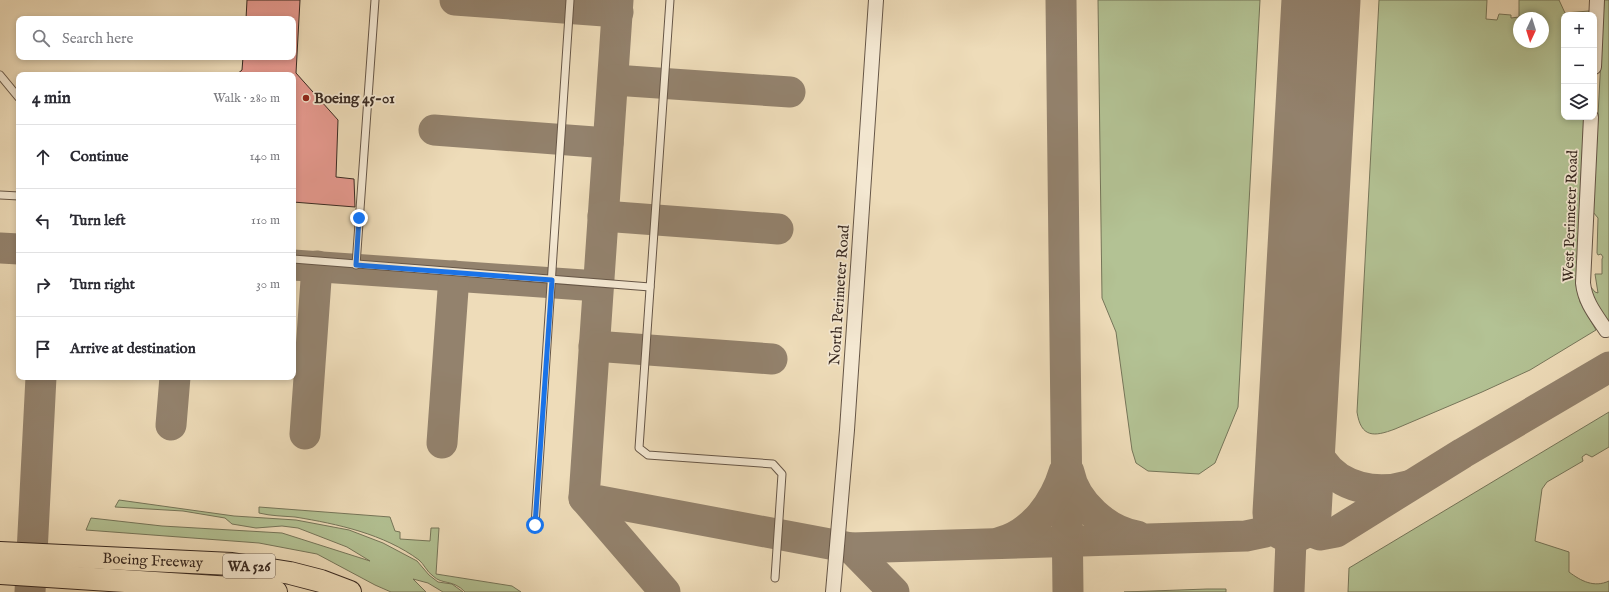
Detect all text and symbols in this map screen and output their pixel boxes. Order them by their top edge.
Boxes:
north arrow [1513,12,1549,48]
map controls [1561,12,1597,120]
button: + [1561,12,1597,48]
search box [16,16,296,60]
icon: search [30,27,52,49]
text: Search here [62,29,133,48]
button: − [1561,48,1597,84]
button: layers [1561,84,1597,120]
text: 4 min [32,88,71,109]
place label: Boeing 45-01 [314,89,395,108]
text: Walk · 280 m [213,90,280,107]
marker: Boeing 45-01 [301,93,311,103]
icon: ahead [32,146,54,168]
text: Continue [70,147,128,166]
text: 140 m [250,148,280,165]
street label: West Perimeter Road [1559,149,1582,282]
route end [350,209,368,227]
icon: left [32,210,54,232]
text: Turn left [70,211,126,230]
text: 110 m [251,212,280,229]
street label: North Perimeter Road [825,223,854,366]
icon: right [32,274,54,296]
text: Turn right [70,275,135,294]
text: 30 m [256,276,280,293]
icon: arrive [32,338,54,360]
text: Arrive at destination [70,339,196,358]
route start [526,516,544,534]
street label: Boeing Freeway [102,549,204,573]
road number: WA 526 [223,554,275,578]

